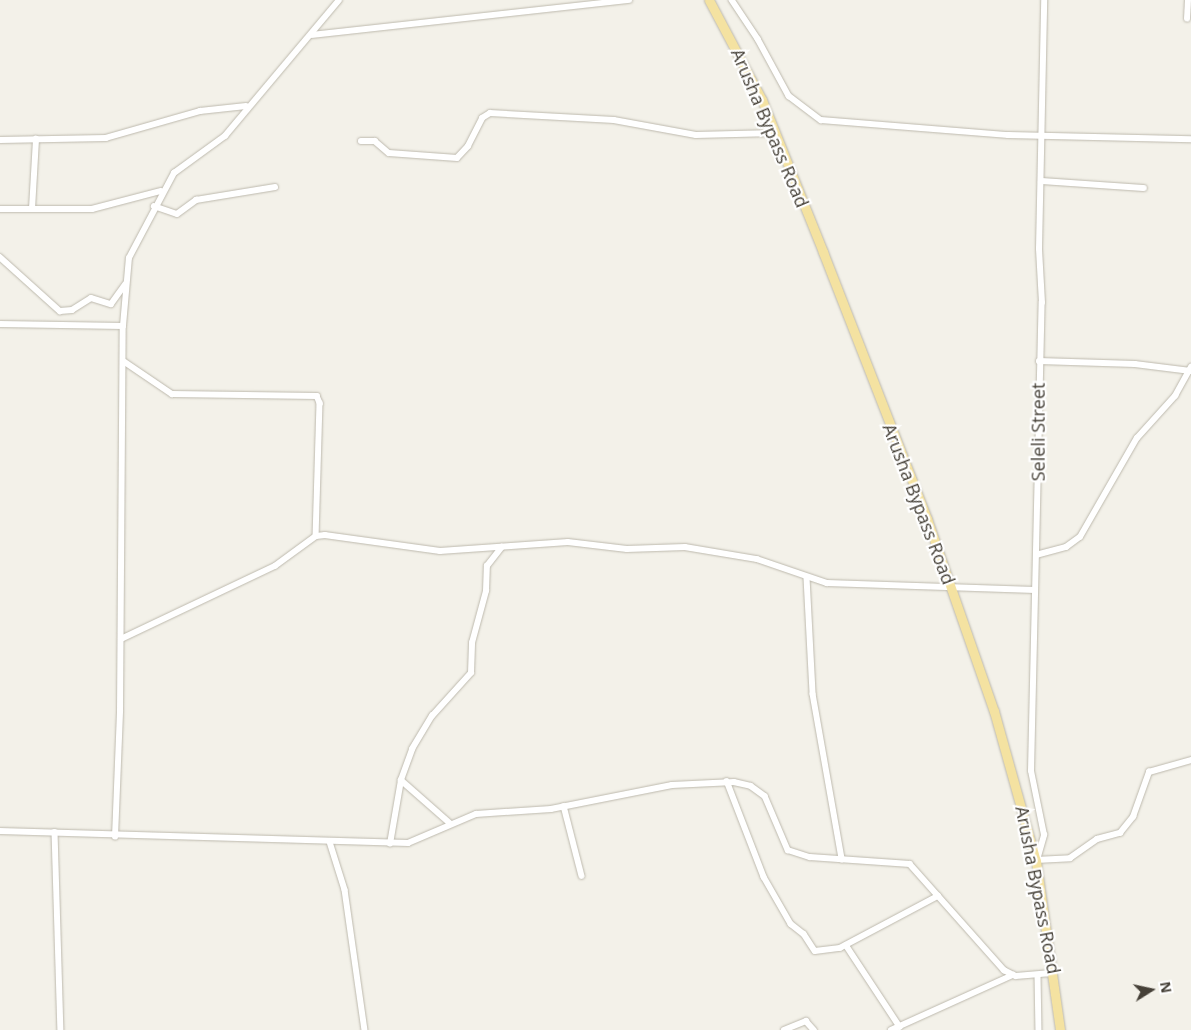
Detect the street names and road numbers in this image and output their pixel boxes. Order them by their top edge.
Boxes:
street label: Arusha Bypass Road [727,45,813,211]
street label: Seleli Street [1027,383,1049,481]
street label: Arusha Bypass Road [878,421,960,587]
street label: Arusha Bypass Road [1011,804,1065,976]

